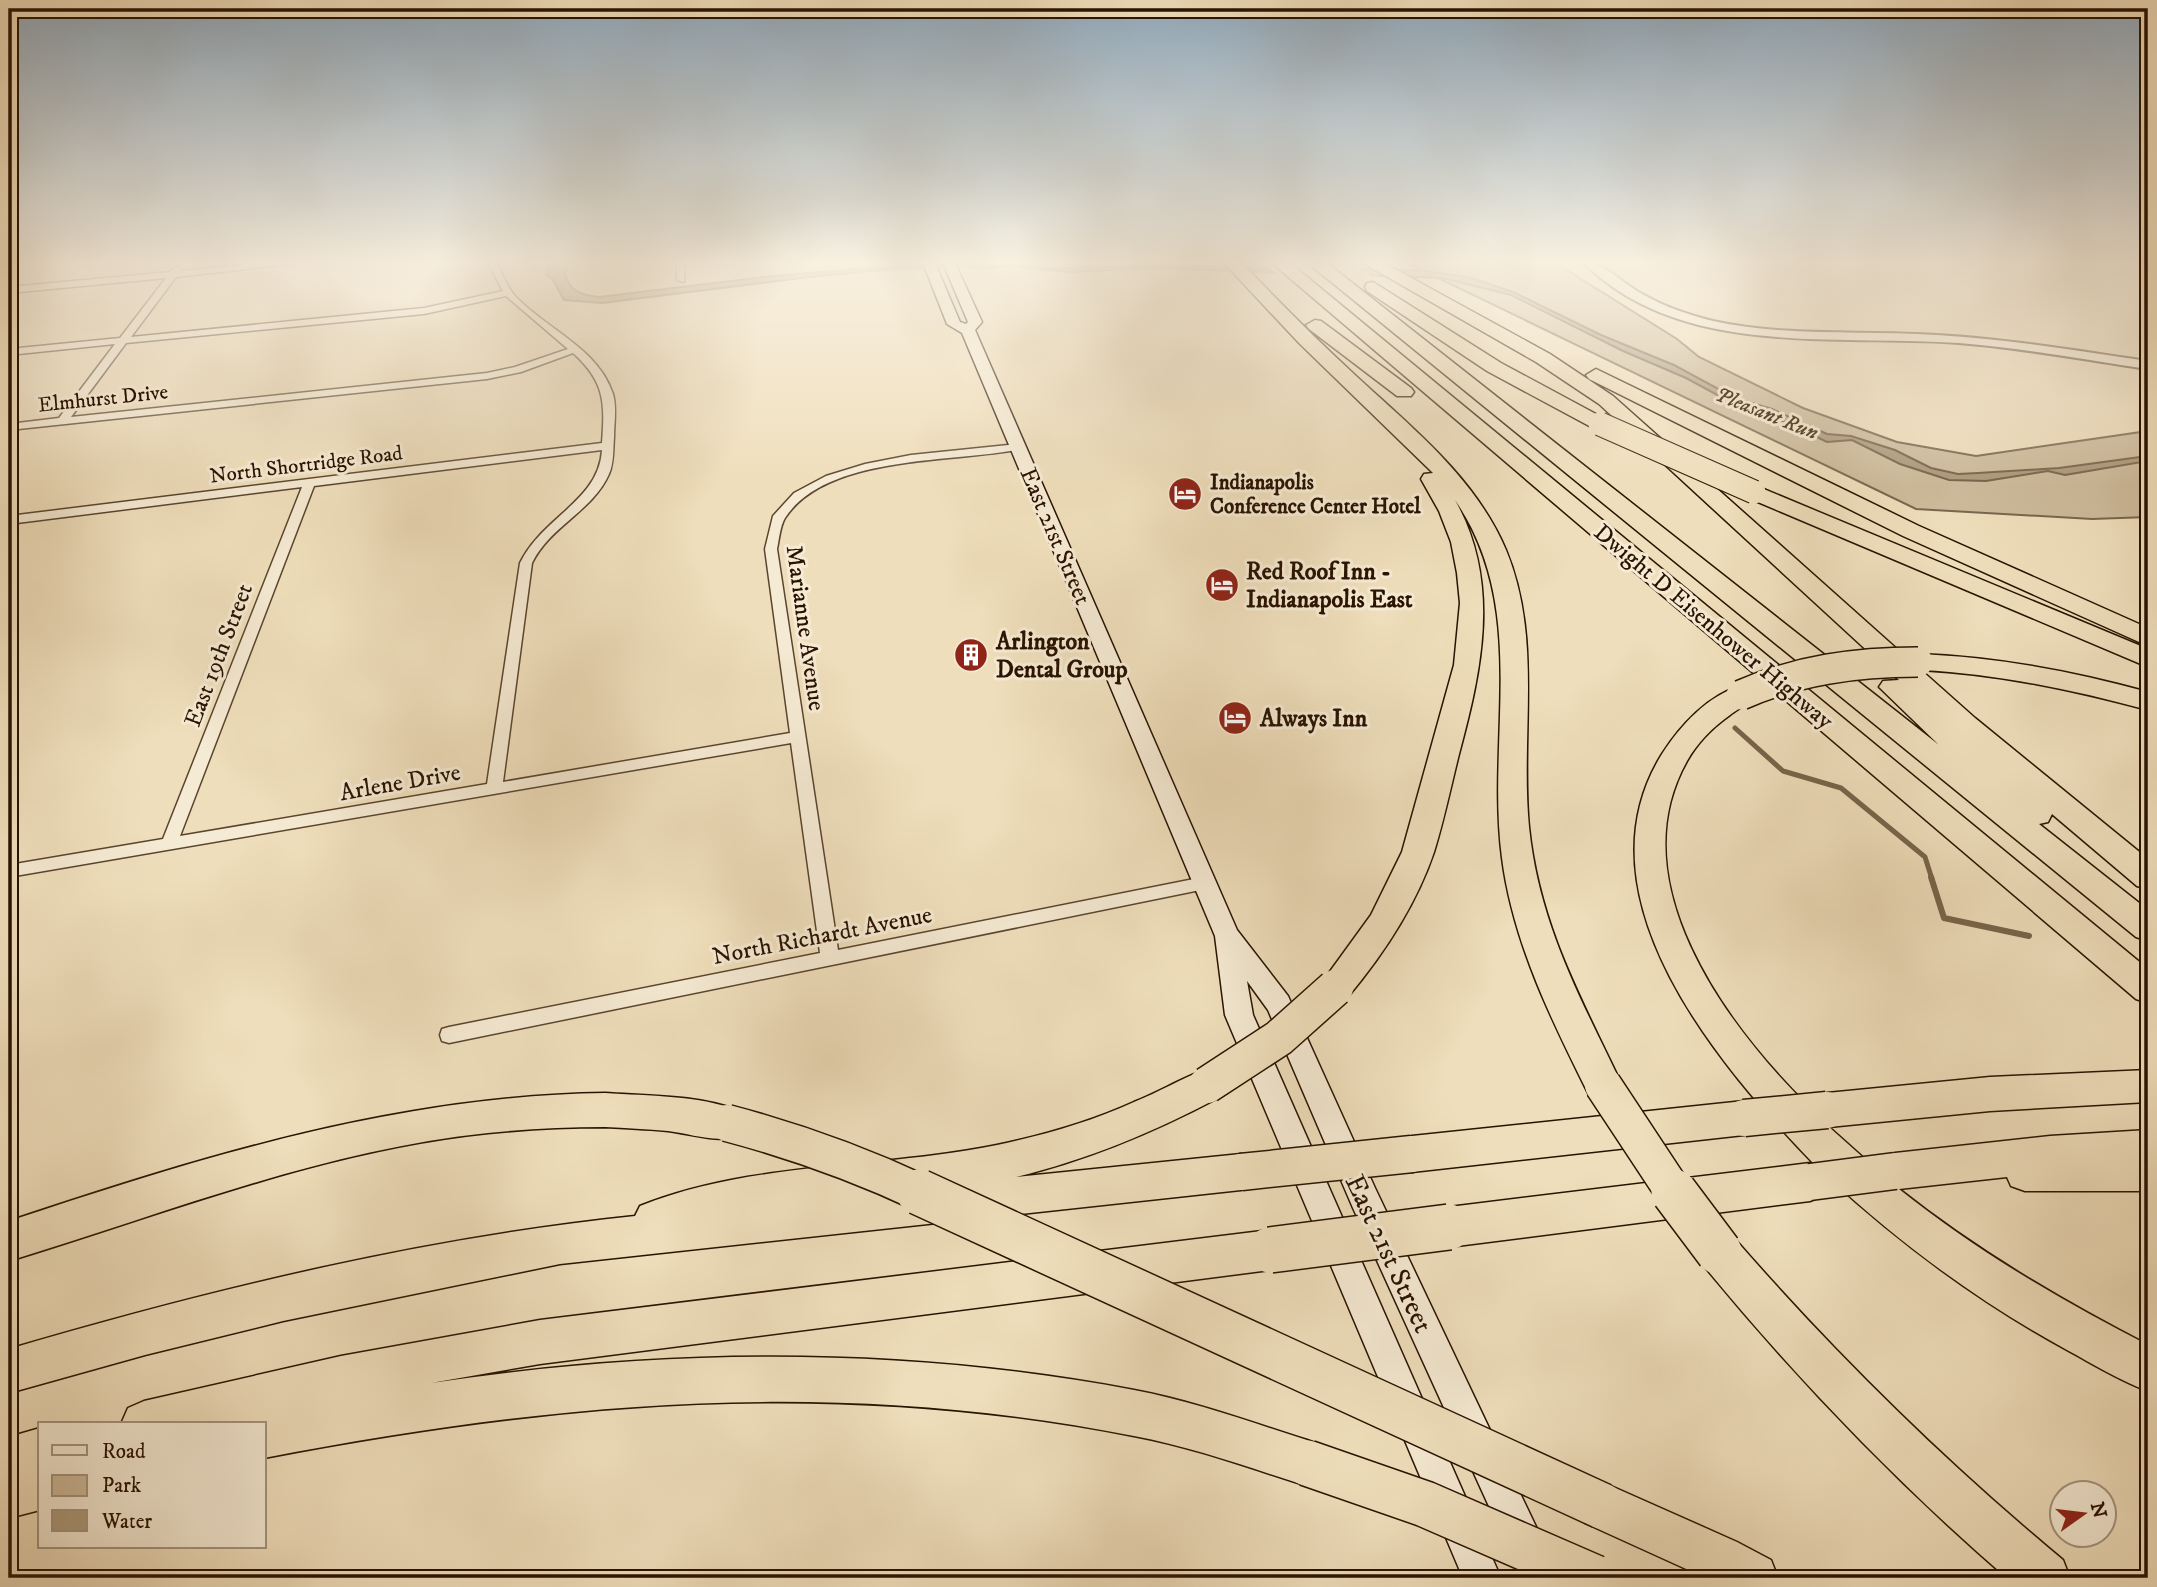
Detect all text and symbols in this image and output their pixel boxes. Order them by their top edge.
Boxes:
street label: Elmhurst Drive [37,379,170,419]
water label: Pleasant Run [1711,382,1822,446]
street label: North Shortridge Road [208,440,405,490]
street label: East 21st Street [1013,463,1098,610]
place label: Indianapolis Conference Center Hotel [1210,470,1421,520]
hotel icon: Indianapolis Conference Center Hotel [1166,475,1204,513]
street label: Dwight D Eisenhower Highway [1587,518,1840,736]
street label: Marianne Avenue [779,543,831,713]
place label: Red Roof Inn - Indianapolis East [1246,557,1413,615]
hotel icon: Red Roof Inn - Indianapolis East [1203,566,1241,604]
street label: East 19th Street [178,579,260,731]
place label: Arlington Dental Group [995,627,1127,685]
building icon: Arlington Dental Group [952,636,990,674]
hotel icon: Always Inn [1216,699,1254,737]
place label: Always Inn [1259,704,1368,734]
street label: Arlene Drive [337,758,463,808]
street label: North Richardt Avenue [710,900,935,972]
street label: East 21st Street [1337,1169,1441,1338]
legend [38,1422,266,1548]
text: Road [102,1439,146,1465]
text: Park [102,1473,142,1499]
north arrow [2048,1478,2118,1548]
text: N [2085,1500,2111,1521]
text: Water [101,1509,152,1535]

